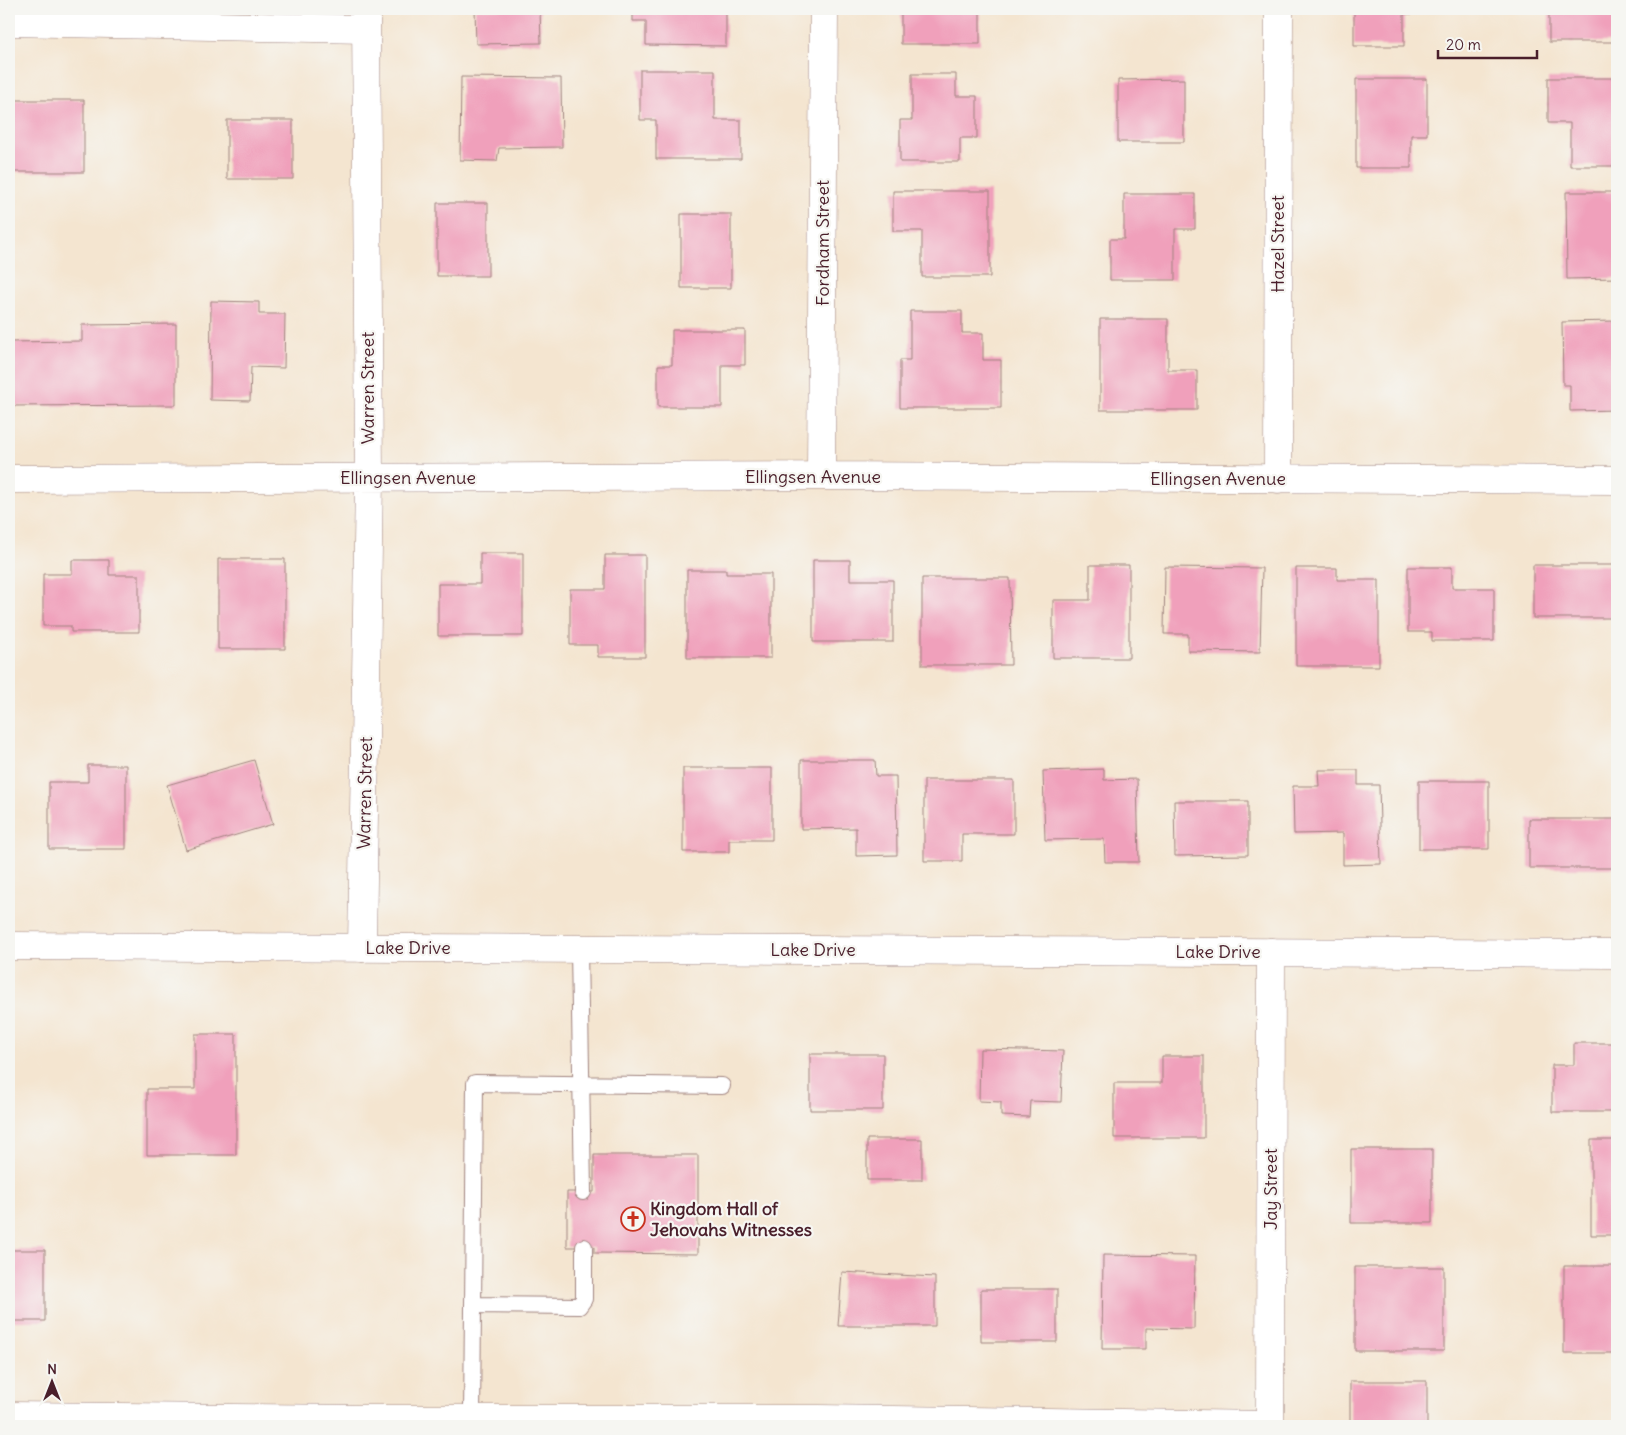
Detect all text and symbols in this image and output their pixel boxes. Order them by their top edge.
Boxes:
scale bar [1438,28,1537,60]
text: 20 m [1446,35,1481,54]
street label: Fordham Street [811,180,834,306]
street label: Hazel Street [1266,195,1289,293]
street label: Warren Street [356,332,379,444]
street label: Ellingsen Avenue [745,465,881,488]
street label: Ellingsen Avenue [340,466,476,489]
street label: Ellingsen Avenue [1150,467,1286,490]
street label: Warren Street [352,736,377,850]
street label: Lake Drive [365,936,451,959]
street label: Lake Drive [770,938,856,961]
street label: Lake Drive [1175,940,1261,963]
street label: Jay Street [1259,1148,1282,1230]
place label: Kingdom Hall of Jehovahs Witnesses [650,1197,812,1241]
church icon: Kingdom Hall of Jehovahs Witnesses [620,1206,646,1232]
north arrow [28,1358,78,1408]
text: N [47,1360,57,1378]

